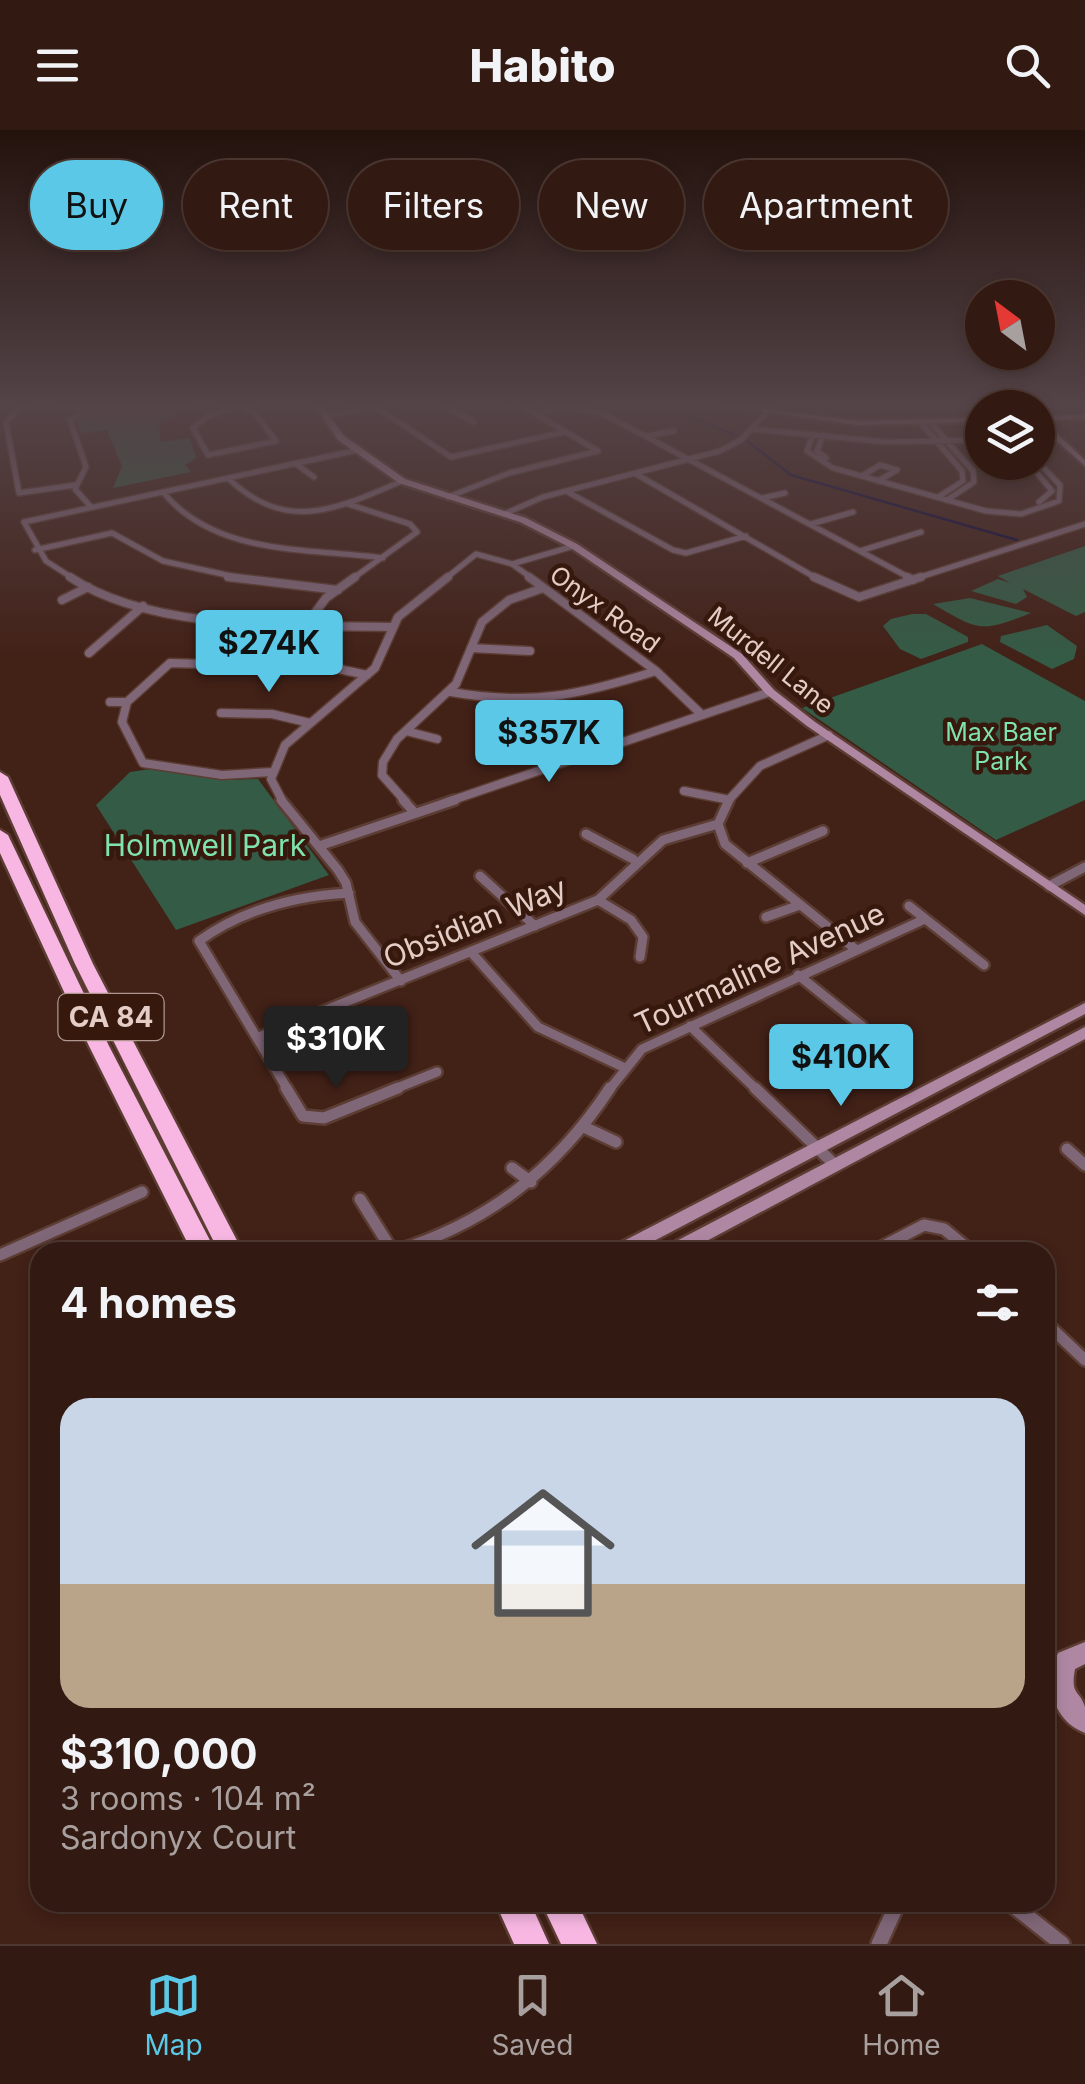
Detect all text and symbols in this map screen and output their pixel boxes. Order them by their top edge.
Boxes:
icon: menu [30,38,85,93]
text: Habito [469,38,616,93]
icon: search [1000,38,1055,93]
chip: Buy [30,160,163,250]
chip: Rent [183,160,328,250]
chip: Filters [348,160,519,250]
chip: New [539,160,684,250]
chip: Apartment [704,160,948,250]
north arrow [965,280,1055,370]
map controls [965,280,1055,480]
button: layers [965,390,1055,480]
street label: Onyx Road [544,559,666,659]
street label: Murdell Lane [702,600,840,720]
pin: $274K [199,610,339,695]
text: $274K [218,623,320,662]
pin: $357K [479,700,619,785]
text: $357K [497,713,601,752]
park label: Max Baer Park [945,717,1057,776]
park label: Holmwell Park [104,827,307,863]
street label: Obsidian Way [378,869,572,975]
street label: Tourmaline Avenue [629,894,890,1042]
road number: CA 84 [58,994,164,1040]
pin: $310K [266,1006,406,1091]
text: $310K [286,1019,386,1058]
pin: $410K [771,1024,911,1109]
text: $410K [791,1037,891,1076]
icon: filters [970,1275,1025,1330]
text: 4 homes [60,1277,237,1328]
icon: home [453,1463,633,1643]
text: $310,000 [60,1728,258,1779]
text: 3 rooms · 104 m² [60,1779,316,1818]
text: Sardonyx Court [60,1818,296,1857]
tab: Map [144,1968,203,2062]
tab: Saved [491,1968,573,2062]
tab: Home [862,1968,941,2062]

